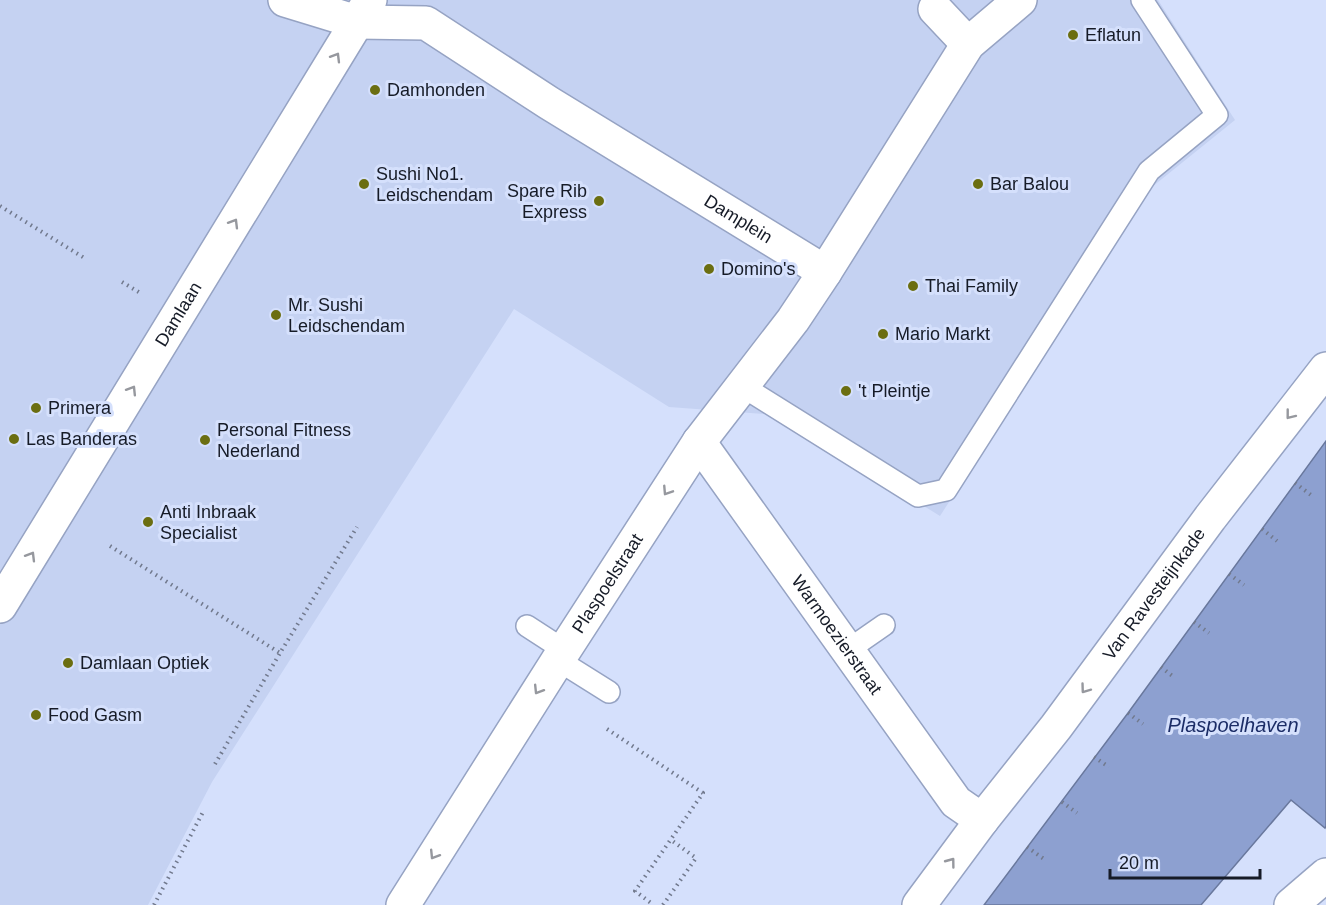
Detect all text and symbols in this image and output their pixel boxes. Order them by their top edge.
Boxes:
place label: Eflatun [1085,25,1141,45]
marker: Eflatun [1066,28,1080,42]
one-way arrow [328,53,340,63]
place label: Damhonden [387,80,485,100]
marker: Damhonden [368,83,382,97]
place label: Sushi No1. Leidschendam [376,164,493,205]
place label: Bar Balou [990,174,1069,194]
marker: Sushi No1. Leidschendam [357,177,371,191]
marker: Bar Balou [971,177,985,191]
place label: Spare Rib Express [507,181,587,222]
street label: Damplein [701,191,776,247]
marker: Spare Rib Express [592,194,606,208]
one-way arrow [227,219,239,229]
place label: Domino's [721,259,795,279]
marker: Domino's [702,262,716,276]
place label: Thai Family [925,276,1018,296]
street label: Damlaan [151,278,206,350]
marker: Thai Family [906,279,920,293]
place label: Mr. Sushi Leidschendam [288,295,405,336]
marker: Mr. Sushi Leidschendam [269,308,283,322]
place label: Mario Markt [895,324,990,344]
marker: Mario Markt [876,327,890,341]
place label: 't Pleintje [858,381,930,401]
marker: 't Pleintje [839,384,853,398]
one-way arrow [125,386,137,396]
place label: Primera [48,398,112,418]
marker: Primera [29,401,43,415]
one-way arrow [1287,409,1298,420]
place label: Personal Fitness Nederland [217,420,351,461]
place label: Las Banderas [26,429,137,449]
marker: Las Banderas [7,432,21,446]
marker: Personal Fitness Nederland [198,433,212,447]
one-way arrow [663,484,674,495]
place label: Anti Inbraak Specialist [160,502,257,543]
marker: Anti Inbraak Specialist [141,515,155,529]
street label: Van Ravesteijnkade [1099,524,1209,664]
street label: Plaspoelstraat [568,530,647,637]
one-way arrow [23,552,35,562]
street label: Warmoezierstraat [787,572,886,698]
place label: Damlaan Optiek [80,653,210,673]
marker: Damlaan Optiek [61,656,75,670]
one-way arrow [1081,682,1092,693]
one-way arrow [534,684,546,694]
place label: Food Gasm [48,705,142,725]
marker: Food Gasm [29,708,43,722]
water label: Plaspoelhaven [1167,714,1299,736]
scale bar [1110,842,1260,880]
one-way arrow [430,849,442,859]
text: 20 m [1119,853,1159,873]
one-way arrow [943,858,954,869]

